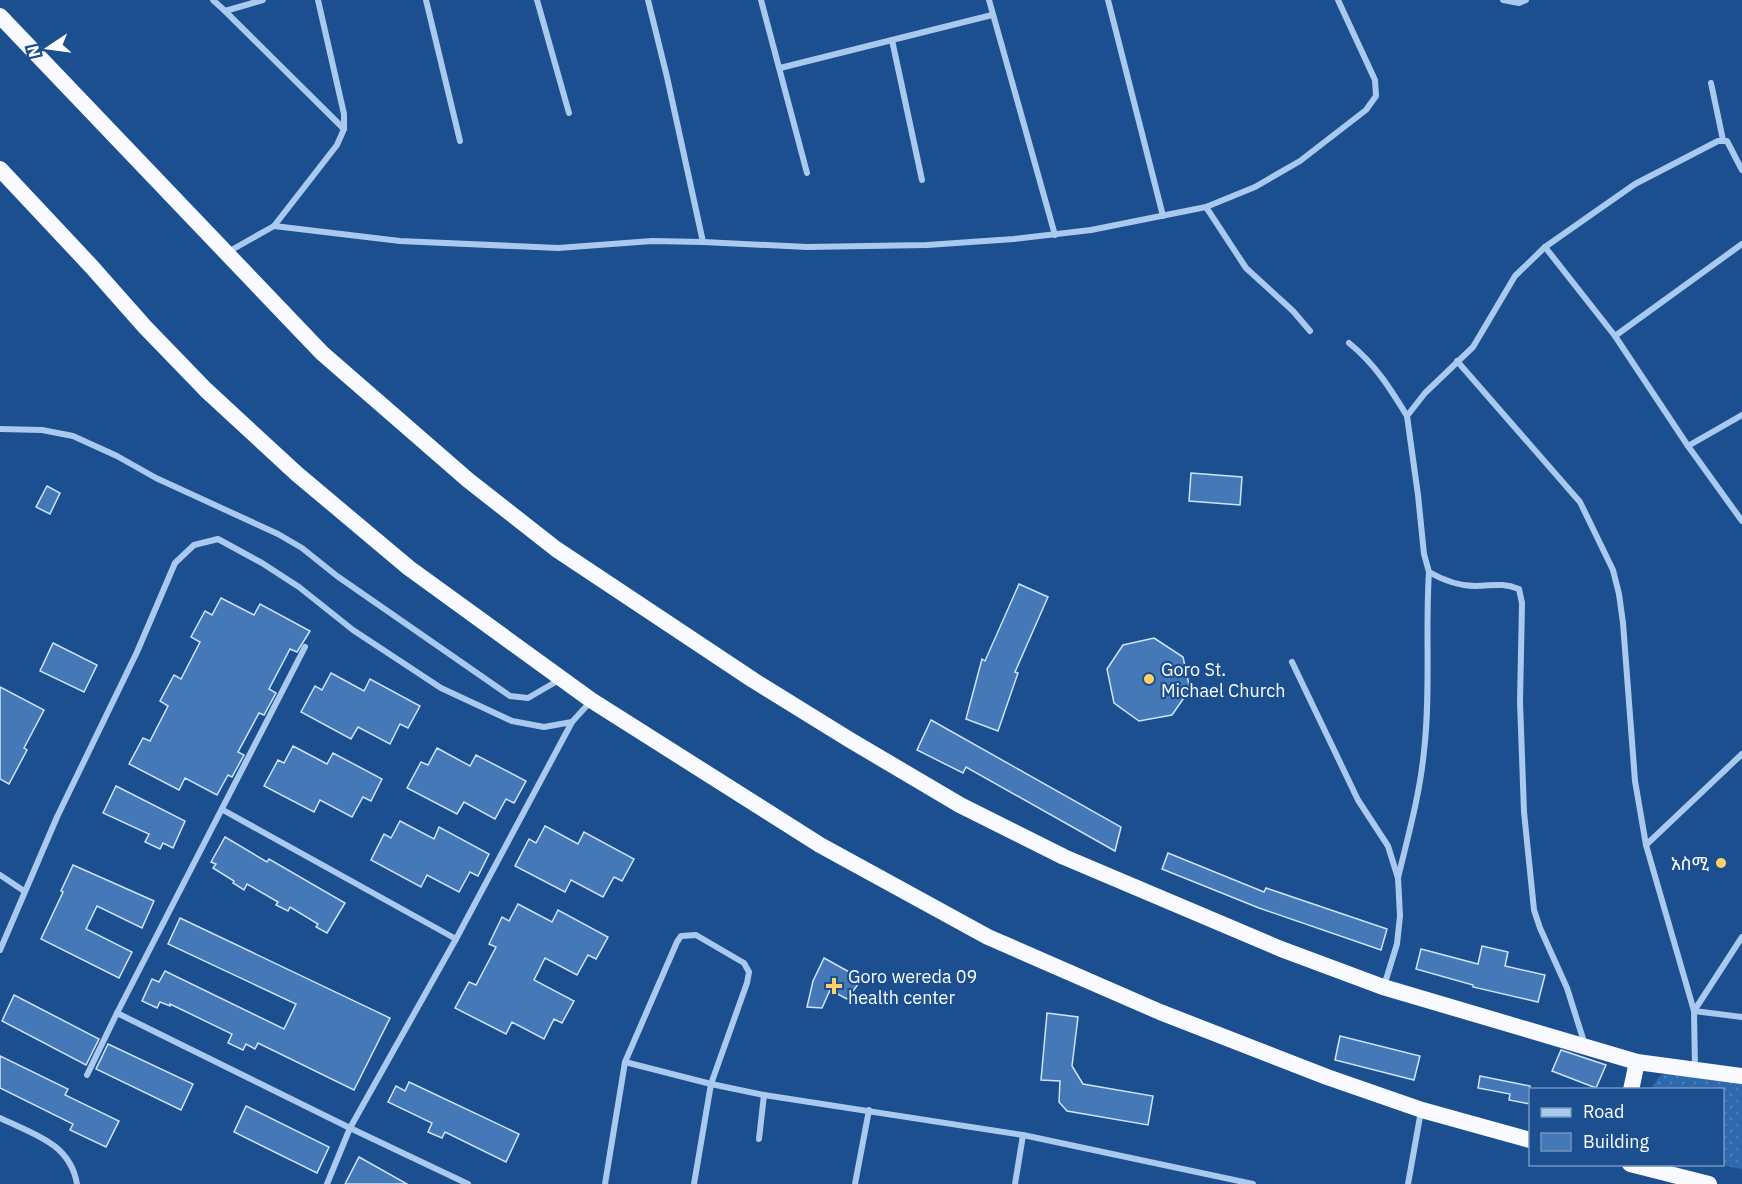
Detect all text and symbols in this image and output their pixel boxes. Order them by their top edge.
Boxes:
north arrow [18,18,78,78]
text: N [22,43,44,59]
place label: Goro St. Michael Church [1161,658,1285,702]
marker: Goro St. Michael Church [1142,672,1156,686]
place label: አስሚ [1671,852,1709,875]
marker: አስሚ [1714,856,1728,870]
place label: Goro wereda 09 health center [848,965,977,1009]
marker: Goro wereda 09 health center [825,977,843,995]
legend [1529,1088,1724,1166]
text: Road [1583,1100,1624,1123]
text: Building [1583,1130,1650,1153]

